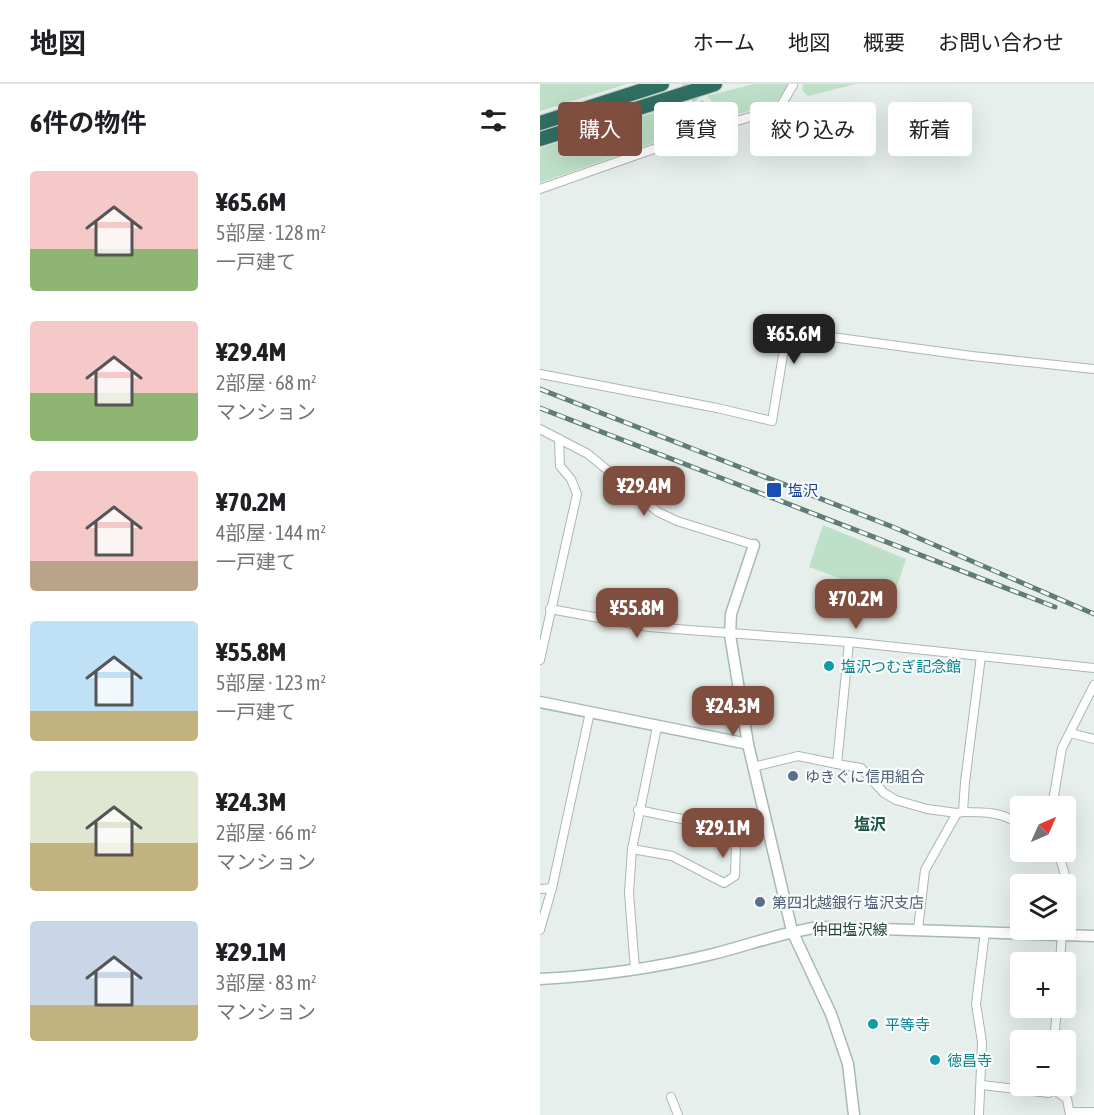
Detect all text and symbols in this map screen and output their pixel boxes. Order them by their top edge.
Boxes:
text: 地図 [30,27,86,59]
text: ホーム [693,30,755,54]
text: 地図 [788,30,830,54]
text: 概要 [863,30,905,54]
text: お問い合わせ [938,30,1064,54]
chip: 購入 [558,102,642,156]
chip: 賃貸 [654,102,738,156]
chip: 絞り込み [750,102,876,156]
chip: 新着 [888,102,972,156]
icon: filters [477,104,510,137]
text: 6件の物件 [30,108,146,138]
text: ¥65.6M [216,187,286,217]
icon: home [78,195,150,267]
text: 5部屋 · 128 m² [216,221,326,244]
text: 一戸建て [216,250,296,273]
pin: ¥65.6M [745,314,843,365]
text: ¥65.6M [767,322,821,345]
text: ¥29.4M [216,337,286,367]
icon: home [78,345,150,417]
text: 2部屋 · 68 m² [216,371,317,394]
text: マンション [216,400,316,423]
pin: ¥29.4M [595,466,693,517]
text: ¥29.4M [617,474,671,497]
marker: 塩沢 [765,481,783,499]
place label: 塩沢 [788,482,818,499]
text: ¥70.2M [216,487,286,517]
icon: home [78,495,150,567]
text: 4部屋 · 144 m² [216,521,326,544]
text: 一戸建て [216,550,296,573]
pin: ¥70.2M [807,579,905,630]
text: ¥70.2M [829,587,883,610]
pin: ¥55.8M [588,588,686,639]
text: ¥55.8M [610,596,664,619]
text: ¥55.8M [216,637,286,667]
icon: home [78,645,150,717]
place label: 塩沢つむぎ記念館 [841,658,961,675]
marker: 塩沢つむぎ記念館 [822,659,836,673]
text: 5部屋 · 123 m² [216,671,326,694]
pin: ¥24.3M [684,686,782,737]
text: ¥24.3M [706,694,760,717]
text: 一戸建て [216,700,296,723]
place label: ゆきぐに信用組合 [805,768,925,785]
marker: ゆきぐに信用組合 [786,769,800,783]
text: ¥24.3M [216,787,286,817]
icon: home [78,795,150,867]
north arrow [1010,796,1076,862]
map controls [1010,796,1076,1096]
pin: ¥29.1M [674,808,772,859]
district label: 塩沢 [854,815,886,833]
text: ¥29.1M [696,816,750,839]
text: 2部屋 · 66 m² [216,821,317,844]
text: マンション [216,850,316,873]
button: layers [1010,874,1076,940]
place label: 第四北越銀行 塩沢支店 [772,894,924,911]
marker: 第四北越銀行 塩沢支店 [753,895,767,909]
street label: 仲田塩沢線 [812,921,888,938]
text: ¥29.1M [216,937,286,967]
icon: home [78,945,150,1017]
button: + [1010,952,1076,1018]
text: 3部屋 · 83 m² [216,971,317,994]
text: マンション [216,1000,316,1023]
place label: 平等寺 [885,1016,930,1033]
marker: 平等寺 [866,1017,880,1031]
button: − [1010,1030,1076,1096]
place label: 徳昌寺 [947,1052,992,1069]
marker: 徳昌寺 [928,1053,942,1067]

